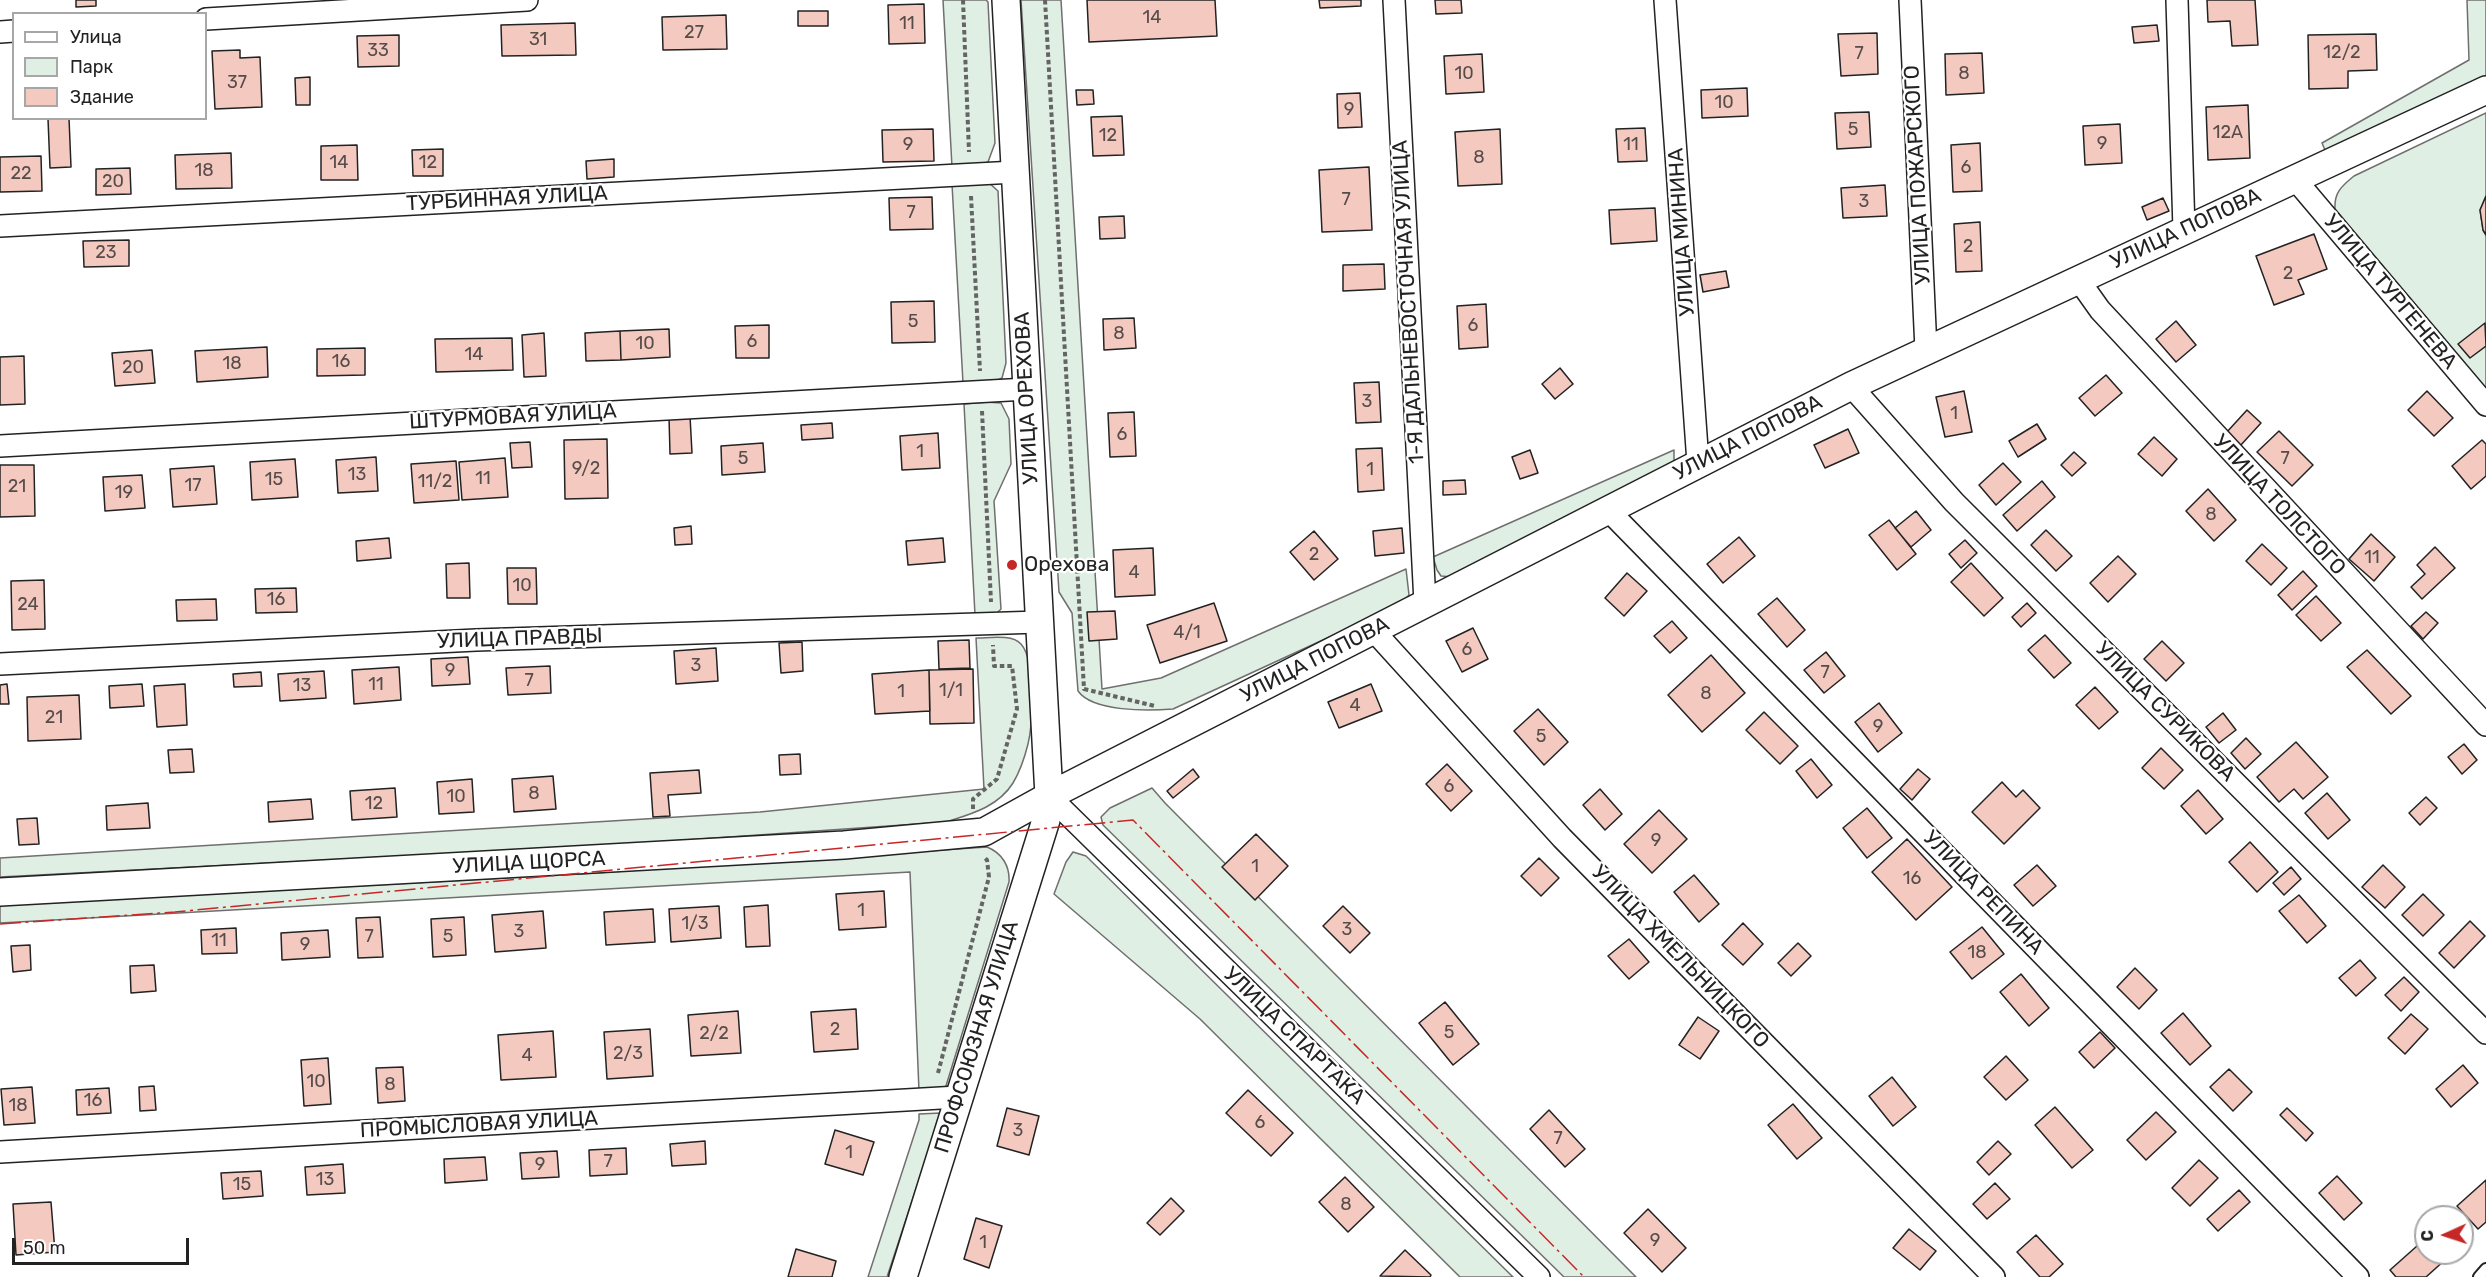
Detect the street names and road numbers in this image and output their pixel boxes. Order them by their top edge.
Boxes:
street label: УЛИЦА ПОЖАРСКОГО [1900,64,1936,286]
street label: 1-Я ДАЛЬНЕВОСТОЧНАЯ УЛИЦА [1388,139,1430,465]
street label: УЛИЦА МИНИНА [1664,147,1700,317]
street label: ТУРБИННАЯ УЛИЦА [406,181,608,217]
street label: УЛИЦА ПОПОВА [2107,183,2265,275]
street label: УЛИЦА ТУРГЕНЕВА [2318,209,2462,375]
street label: УЛИЦА ОРЕХОВА [1010,311,1044,485]
street label: УЛИЦА ПОПОВА [1670,390,1826,486]
street label: ШТУРМОВАЯ УЛИЦА [409,399,617,435]
street label: УЛИЦА ТОЛСТОГО [2207,429,2351,581]
street label: УЛИЦА ПОПОВА [1237,612,1393,708]
street label: УЛИЦА ПРАВДЫ [437,624,603,654]
street label: УЛИЦА СУРИКОВА [2090,637,2240,787]
street label: УЛИЦА РЕПИНА [1917,826,2049,960]
street label: УЛИЦА ЩОРСА [452,846,606,880]
street label: УЛИЦА ХМЕЛЬНИЦКОГО [1586,860,1774,1054]
street label: ПРОФСОЮЗНАЯ УЛИЦА [930,918,1024,1156]
street label: УЛИЦА СПАРТАКА [1218,962,1370,1110]
street label: ПРОМЫСЛОВАЯ УЛИЦА [359,1106,599,1144]

